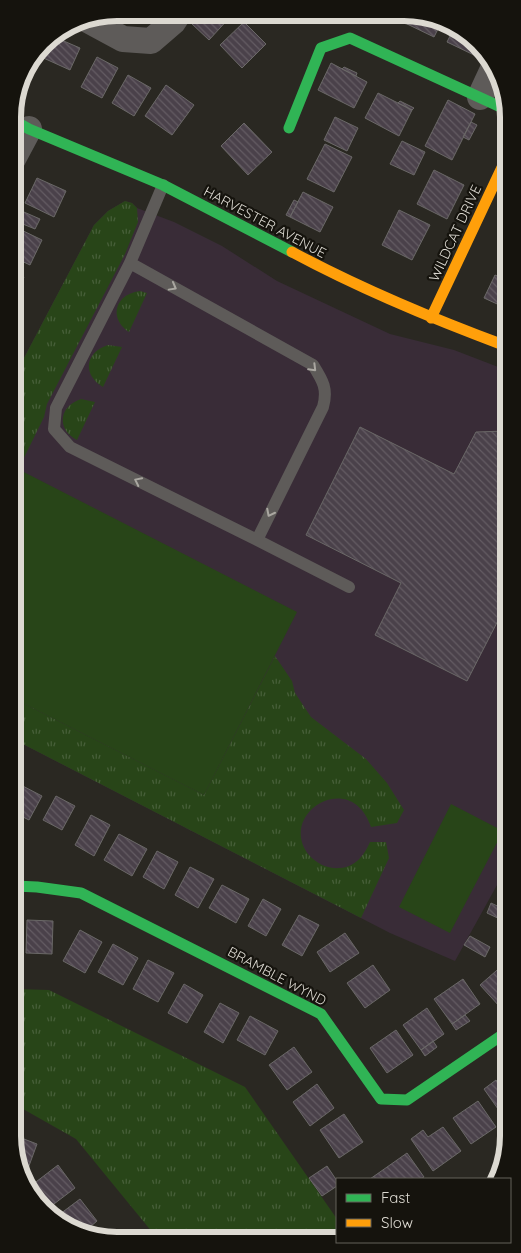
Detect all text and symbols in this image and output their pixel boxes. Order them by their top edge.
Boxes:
street label: HARVESTER AVENUE [201,182,329,262]
street label: WILDCAT DRIVE [425,182,485,284]
one-way arrow [167,281,176,291]
one-way arrow [307,362,316,371]
one-way arrow [134,477,143,487]
one-way arrow [266,508,276,517]
street label: BRAMBLE WYND [225,942,329,1010]
legend [336,1178,511,1243]
text: Fast [381,1188,410,1207]
text: Slow [381,1213,413,1232]

